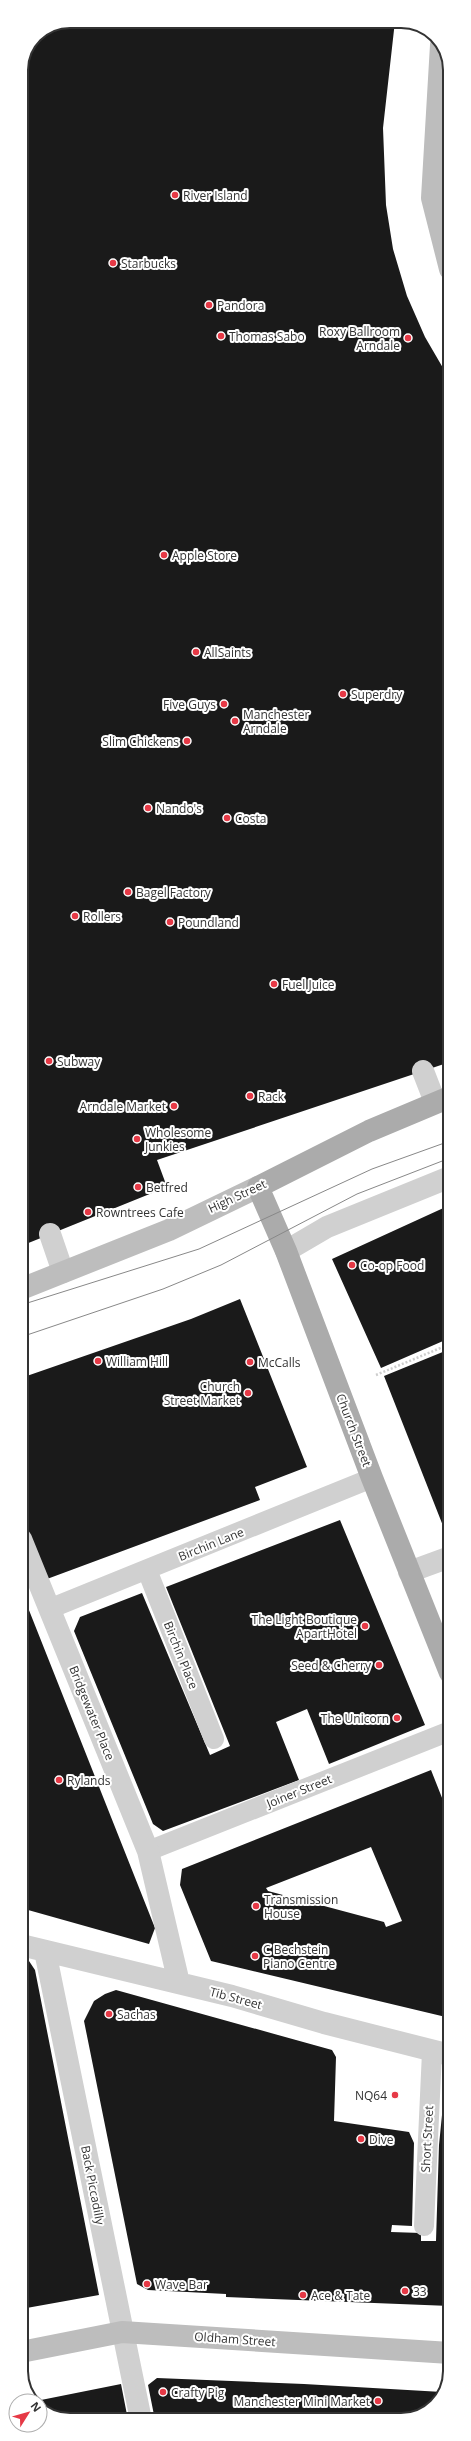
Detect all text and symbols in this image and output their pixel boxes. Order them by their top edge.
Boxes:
place label: River Island [183,187,248,204]
marker: River Island [170,190,180,200]
place label: Starbucks [121,255,176,272]
marker: Starbucks [108,258,118,268]
place label: Pandora [217,297,264,314]
marker: Pandora [204,300,214,310]
place label: Roxy Ballroom Arndale [319,323,400,354]
place label: Thomas Sabo [229,328,305,345]
marker: Thomas Sabo [216,331,226,341]
marker: Roxy Ballroom Arndale [403,333,413,343]
place label: Apple Store [172,547,237,564]
marker: Apple Store [159,550,169,560]
place label: AllSaints [204,644,252,661]
marker: AllSaints [191,647,201,657]
place label: Superdry [351,686,403,703]
marker: Superdry [338,689,348,699]
place label: Five Guys [163,696,216,713]
marker: Five Guys [219,699,229,709]
place label: Manchester Arndale [243,706,309,737]
marker: Manchester Arndale [230,716,240,726]
place label: Slim Chickens [102,733,179,750]
marker: Slim Chickens [182,736,192,746]
place label: Nando's [156,800,202,817]
marker: Nando's [143,803,153,813]
place label: Costa [235,810,266,827]
marker: Costa [222,813,232,823]
place label: Bagel Factory [136,884,212,901]
marker: Bagel Factory [123,887,133,897]
place label: Rollers [83,908,121,925]
marker: Rollers [70,911,80,921]
place label: Poundland [178,914,239,931]
marker: Poundland [165,917,175,927]
place label: Fuel Juice [282,976,335,993]
marker: Fuel Juice [269,979,279,989]
place label: Subway [57,1053,101,1070]
marker: Subway [44,1056,54,1066]
place label: Rack [258,1088,285,1105]
marker: Rack [245,1091,255,1101]
place label: Arndale Market [80,1098,166,1115]
marker: Arndale Market [169,1101,179,1111]
place label: Wholesome Junkies [144,1124,211,1155]
marker: Wholesome Junkies [132,1134,142,1144]
street label: High Street [205,1175,269,1217]
place label: Betfred [146,1179,188,1196]
marker: Betfred [133,1182,143,1192]
place label: Rowntrees Cafe [96,1204,184,1221]
marker: Rowntrees Cafe [83,1207,93,1217]
place label: Co-op Food [360,1257,424,1274]
marker: Co-op Food [347,1260,357,1270]
place label: William Hill [106,1353,168,1370]
place label: McCalls [258,1354,301,1371]
marker: William Hill [93,1356,103,1366]
marker: McCalls [245,1357,255,1367]
place label: Church Street Market [164,1378,240,1409]
marker: Church Street Market [243,1388,253,1398]
street label: Church Street [332,1391,376,1469]
street label: Birchin Lane [176,1523,247,1565]
place label: The Light Boutique ApartHotel [252,1611,357,1642]
street label: Birchin Place [160,1619,202,1692]
marker: The Light Boutique ApartHotel [360,1621,370,1631]
place label: Seed & Cherry [291,1657,372,1674]
marker: Seed & Cherry [374,1660,384,1670]
street label: Bridgewater Place [65,1663,119,1763]
place label: The Unicorn [321,1710,389,1727]
marker: The Unicorn [392,1713,402,1723]
street label: Joiner Street [263,1770,334,1812]
place label: Rylands [67,1772,111,1789]
marker: Rylands [54,1775,64,1785]
place label: Transmission House [264,1891,338,1922]
marker: Transmission House [251,1901,261,1911]
place label: C Bechstein Piano Centre [263,1941,335,1972]
marker: C Bechstein Piano Centre [250,1951,260,1961]
street label: Tib Street [208,1983,264,2013]
place label: Sachas [117,2006,156,2023]
marker: Sachas [104,2009,114,2019]
place label: NQ64 [355,2087,387,2104]
marker: NQ64 [390,2090,400,2100]
street label: Short Street [417,2105,437,2173]
place label: Dive [369,2131,394,2148]
marker: Dive [356,2134,366,2144]
street label: Back Piccadilly [77,2144,109,2227]
place label: Wave Bar [155,2276,208,2293]
marker: Wave Bar [142,2279,152,2289]
place label: 33 [413,2283,427,2300]
marker: 33 [400,2286,410,2296]
place label: Ace & Tate [311,2287,371,2304]
marker: Ace & Tate [298,2290,308,2300]
street label: Oldham Street [194,2328,276,2350]
place label: Crafty Pig [171,2384,225,2401]
marker: Crafty Pig [158,2387,168,2397]
north arrow [8,2393,48,2433]
place label: Manchester Mini Market [234,2393,370,2410]
marker: Manchester Mini Market [373,2396,383,2406]
text: N [28,2399,45,2415]

